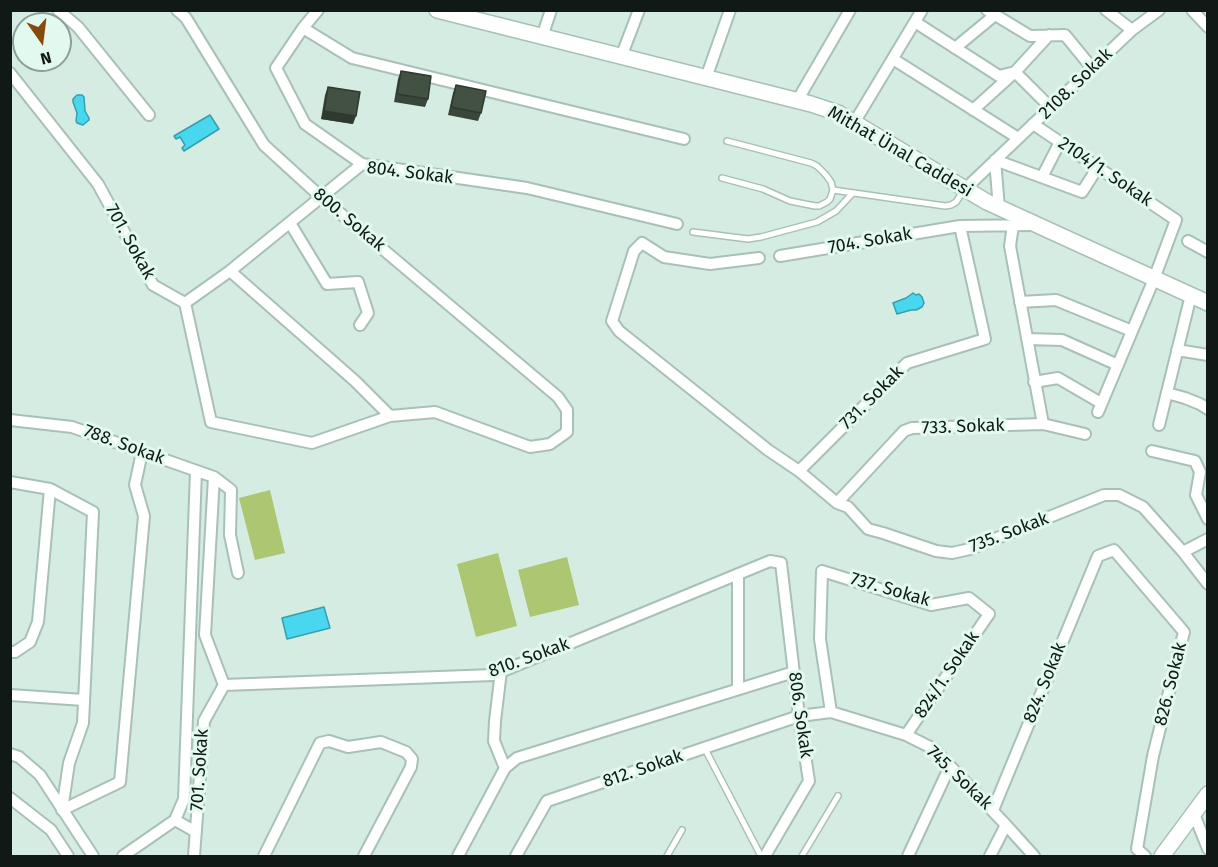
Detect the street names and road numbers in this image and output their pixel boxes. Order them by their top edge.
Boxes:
street label: 2108. Sokak [1035,44,1117,124]
street label: Mithat Ünal Caddesi [824,102,976,202]
street label: 2104/1. Sokak [1054,133,1156,211]
street label: 804. Sokak [366,157,454,189]
street label: 800. Sokak [309,184,389,256]
street label: 701. Sokak [101,201,159,283]
street label: 704. Sokak [826,223,914,259]
street label: 731. Sokak [836,362,908,434]
street label: 733. Sokak [921,415,1005,439]
street label: 788. Sokak [80,420,168,470]
street label: 735. Sokak [966,508,1052,558]
street label: 737. Sokak [848,568,932,612]
street label: 824/1. Sokak [910,627,984,723]
street label: 810. Sokak [486,633,572,683]
street label: 824. Sokak [1019,640,1071,726]
street label: 826. Sokak [1150,640,1192,728]
street label: 806. Sokak [783,670,817,760]
street label: 701. Sokak [186,728,214,812]
street label: 745. Sokak [922,741,996,815]
street label: 812. Sokak [600,745,686,793]

